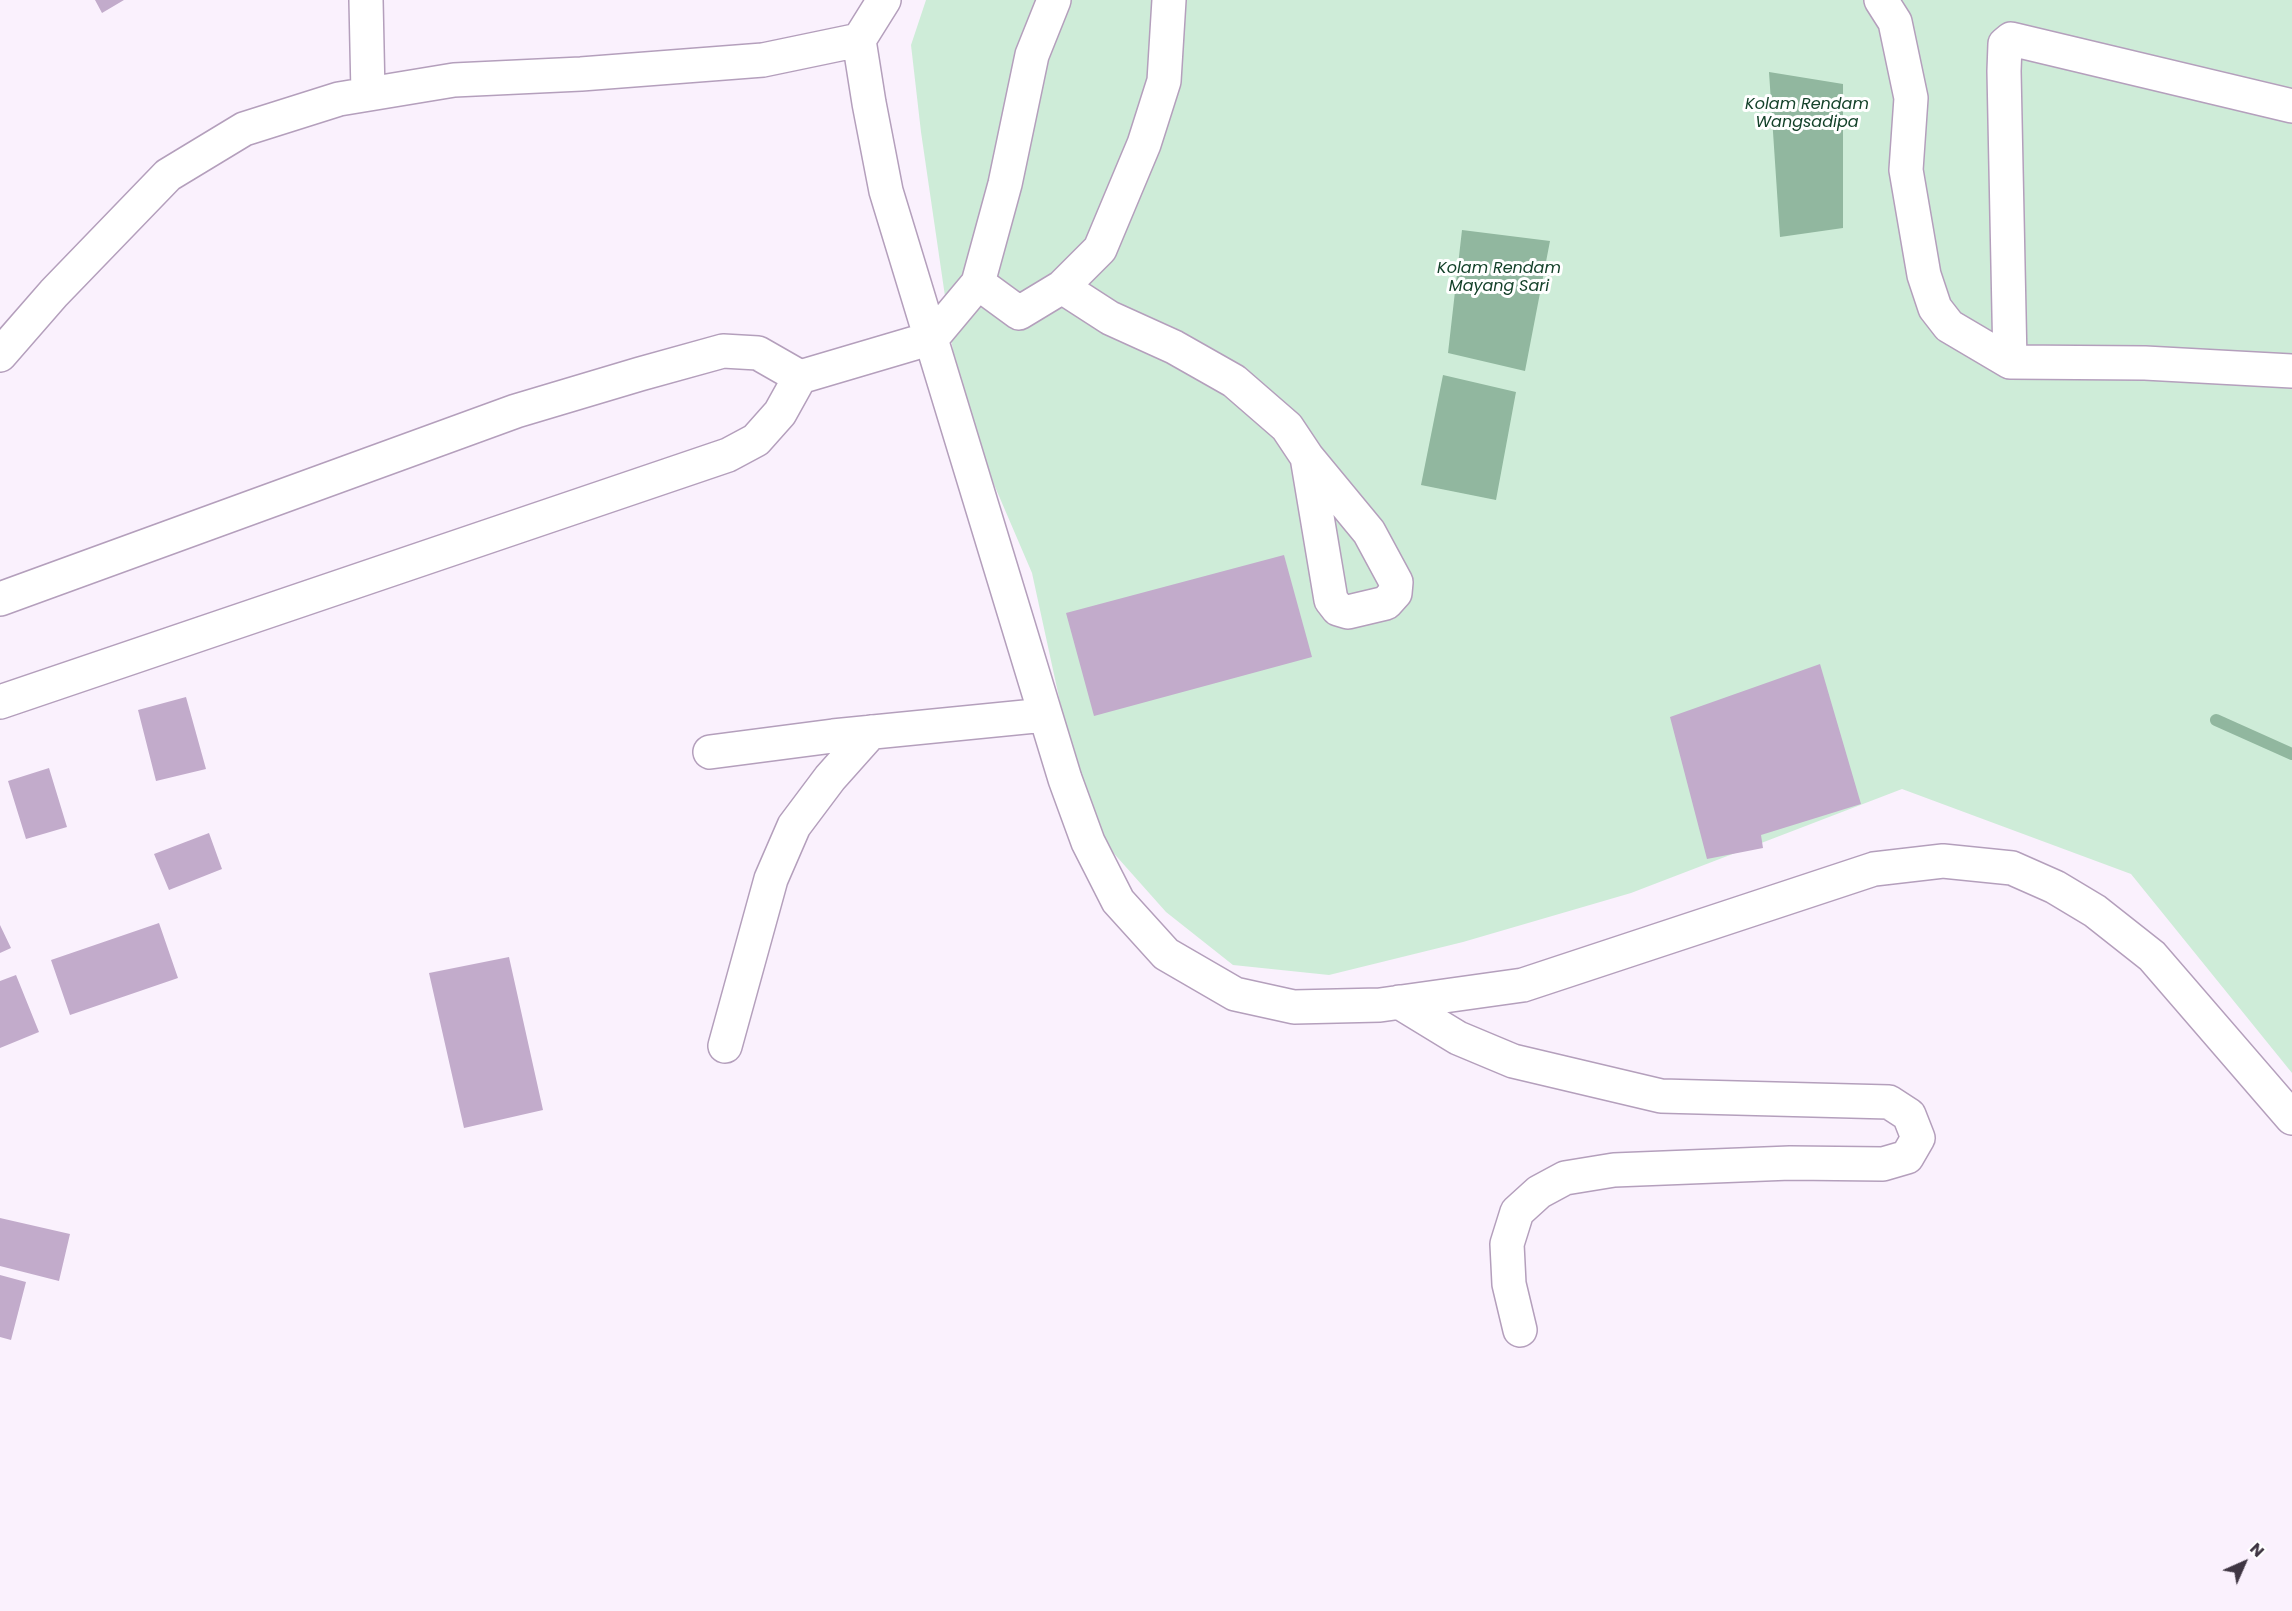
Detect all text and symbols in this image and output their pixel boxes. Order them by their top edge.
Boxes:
water label: Kolam Rendam Wangsadipa [1745,95,1869,133]
water label: Kolam Rendam Mayang Sari [1437,259,1561,297]
north arrow [2214,1533,2274,1593]
text: N [2245,1538,2269,1562]

